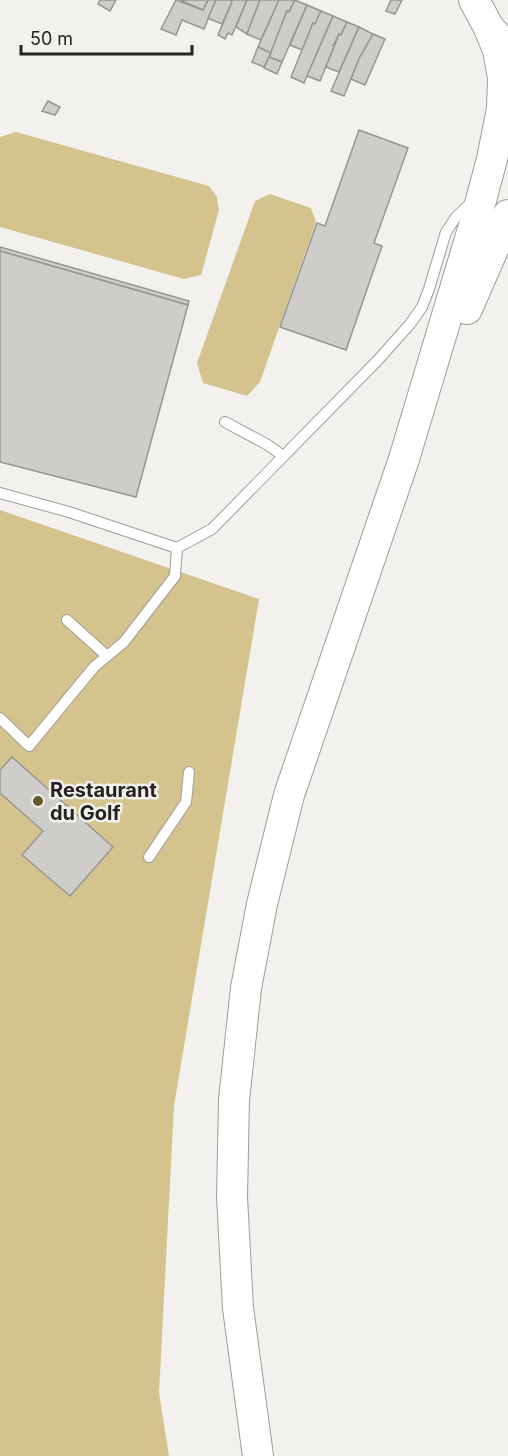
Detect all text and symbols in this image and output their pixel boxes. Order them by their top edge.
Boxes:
scale bar [21,18,192,56]
text: 50 m [30,28,73,49]
place label: Restaurant du Golf [50,778,157,825]
marker: Restaurant du Golf [31,794,45,808]

